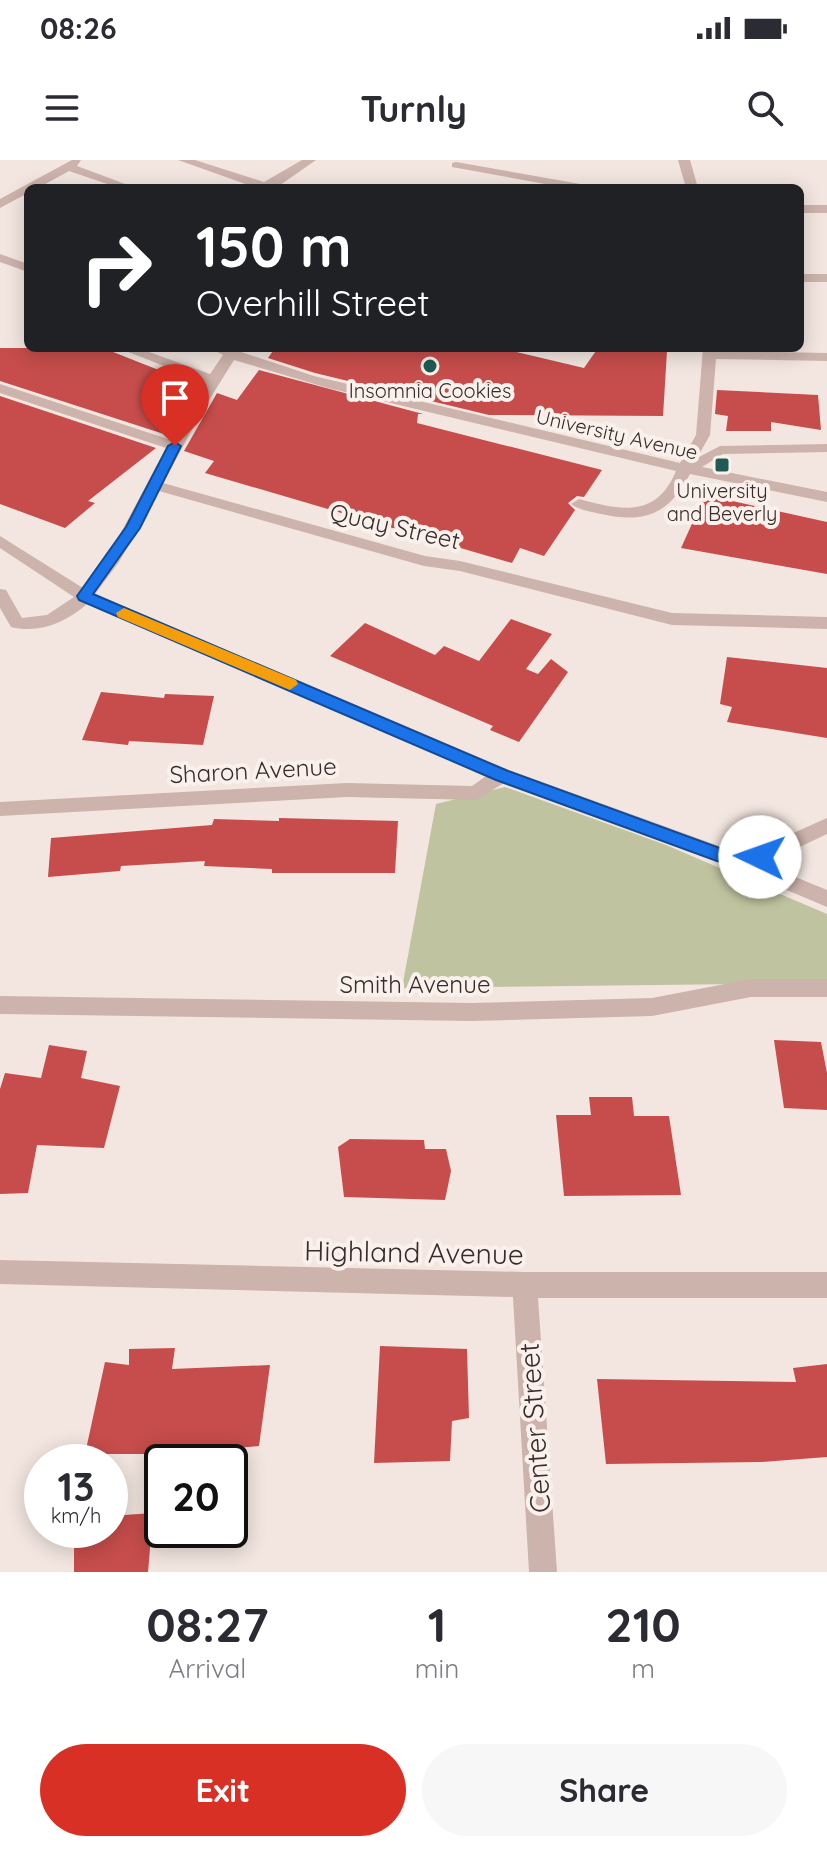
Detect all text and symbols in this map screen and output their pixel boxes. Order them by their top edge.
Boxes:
text: 08:26 [40,9,117,47]
icon: menu [40,86,84,130]
text: Turnly [360,86,467,131]
icon: search [743,86,787,130]
text: 150 m [196,211,352,281]
icon: right [64,216,168,320]
text: Overhill Street [196,280,430,325]
marker: Insomnia Cookies [421,357,439,375]
pin [141,364,209,446]
icon: arrive [153,376,197,420]
place label: Insomnia Cookies [349,378,511,403]
street label: University Avenue [534,403,700,465]
marker: University and Beverly [713,456,731,474]
place label: University and Beverly [667,478,777,526]
street label: Quay Street [327,496,463,556]
street label: Sharon Avenue [169,751,337,789]
position arrow [718,815,802,899]
street label: Smith Avenue [340,969,490,999]
street label: Highland Avenue [304,1233,524,1271]
street label: Center Street [511,1342,557,1514]
speed limit sign: 20 [144,1444,248,1548]
text: 13 [57,1461,95,1511]
text: km/h [51,1503,101,1528]
text: 08:27 [146,1594,269,1654]
text: 1 [428,1594,446,1654]
text: 210 [605,1594,681,1654]
text: Arrival [169,1652,246,1685]
text: min [415,1652,459,1685]
text: m [631,1652,655,1685]
button: Exit [40,1744,406,1836]
button: Share [422,1744,787,1836]

